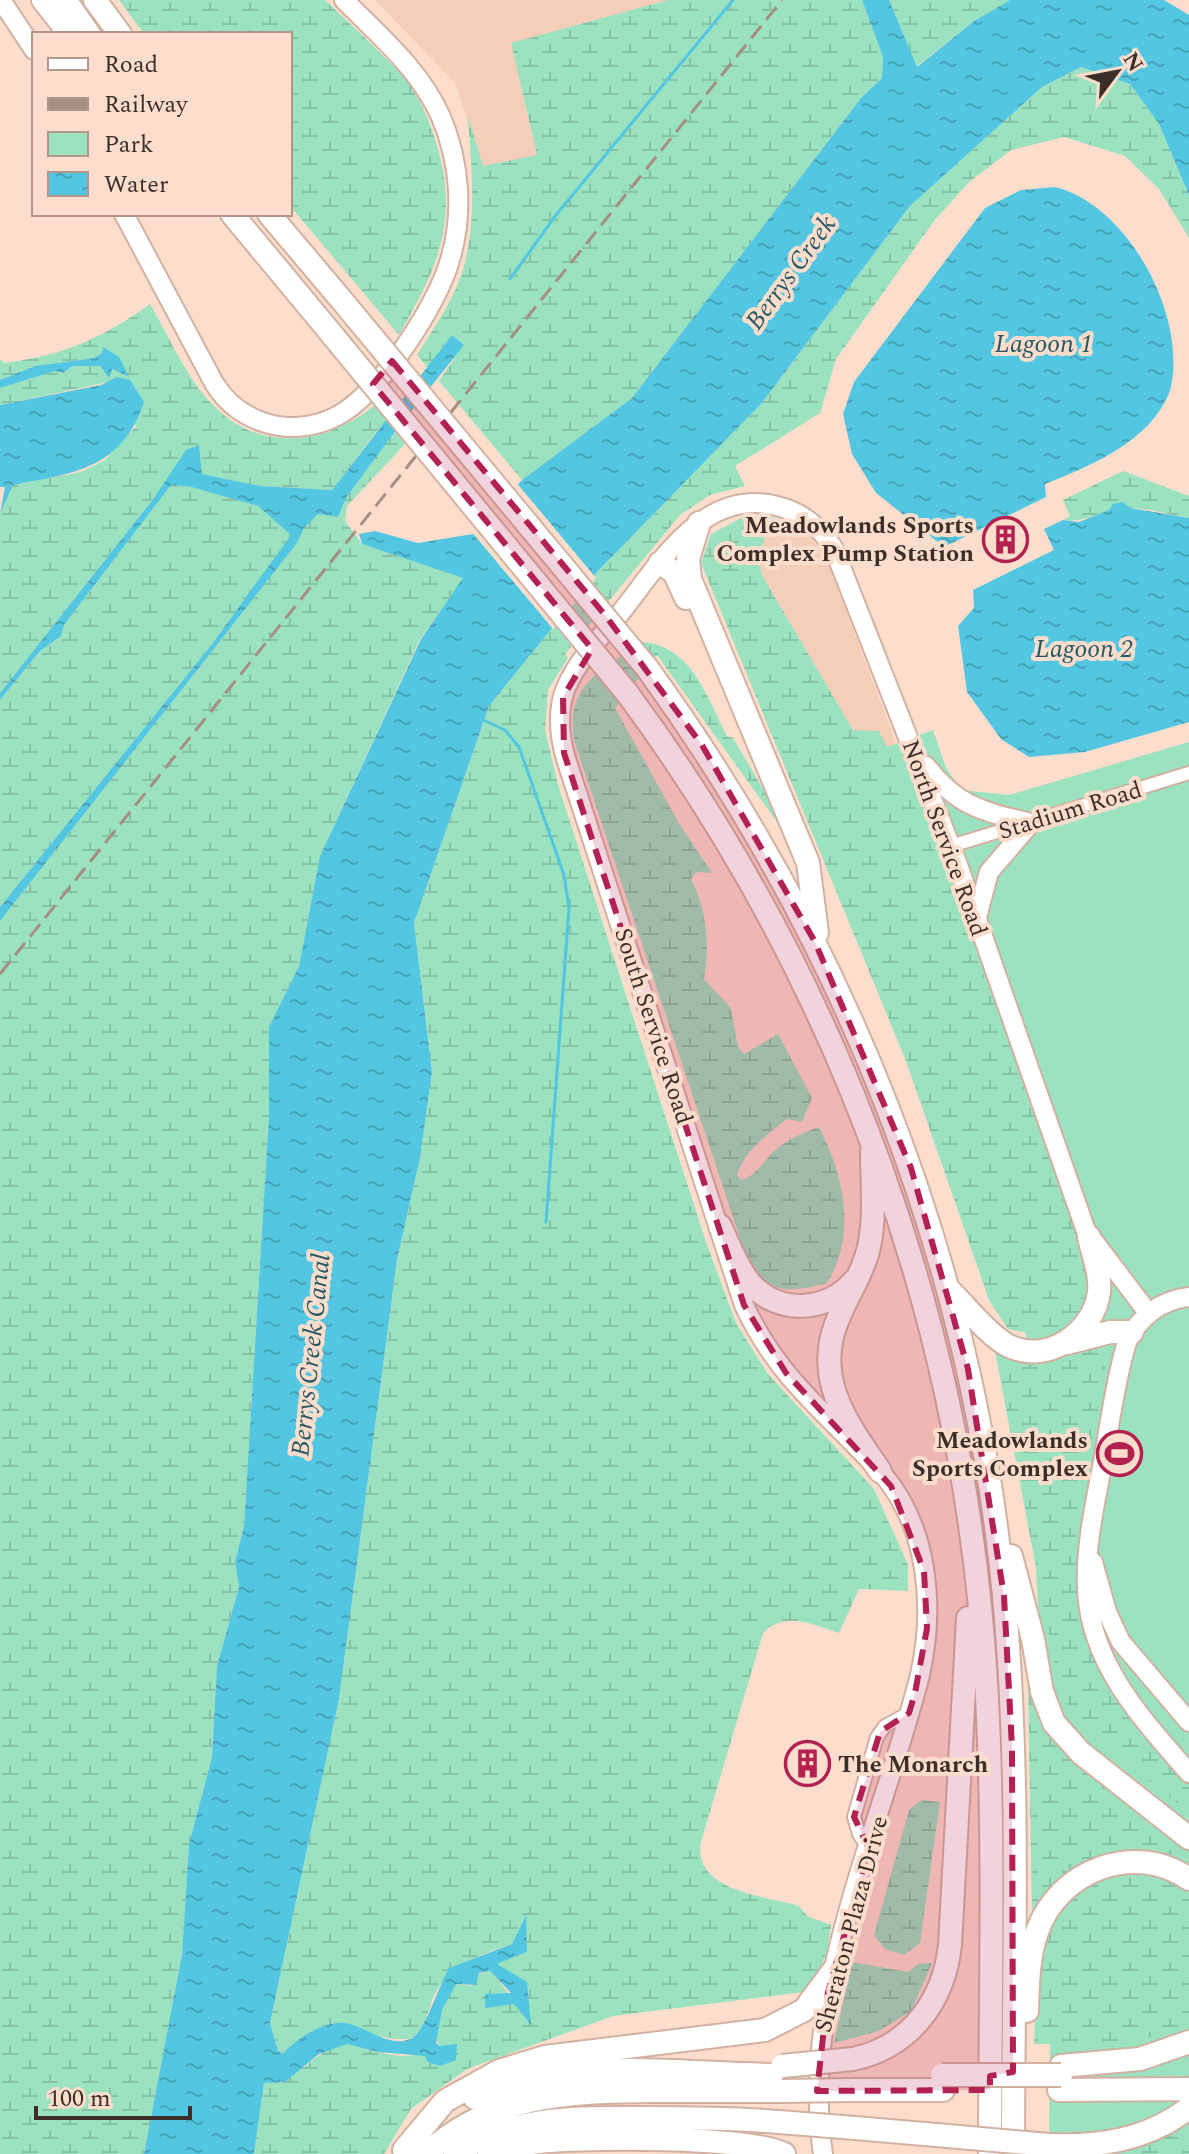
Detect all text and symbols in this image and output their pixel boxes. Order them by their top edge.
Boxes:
legend [32,32,292,216]
north arrow [1077,32,1157,112]
text: N [1114,46,1151,79]
text: Road [104,47,158,83]
text: Railway [104,87,189,123]
text: Park [104,127,154,163]
text: Water [104,167,168,203]
water label: Berrys Creek [735,207,846,338]
water label: Lagoon 1 [995,324,1093,364]
place label: Meadowlands Sports Complex Pump Station [716,508,974,572]
building icon: Meadowlands Sports Complex Pump Station [981,515,1029,563]
water label: Lagoon 2 [1035,629,1133,669]
street label: North Service Road [892,735,996,942]
street label: Stadium Road [994,772,1146,850]
street label: South Service Road [604,923,702,1129]
water label: Berrys Creek Canal [280,1251,342,1459]
place label: Meadowlands Sports Complex [912,1423,1088,1487]
sports icon: Meadowlands Sports Complex [1095,1430,1143,1478]
building icon: The Monarch [783,1740,831,1788]
place label: The Monarch [838,1747,988,1783]
street label: Sheraton Plaza Drive [806,1812,898,2037]
scale bar [36,2070,190,2120]
text: 100 m [48,2081,111,2117]

